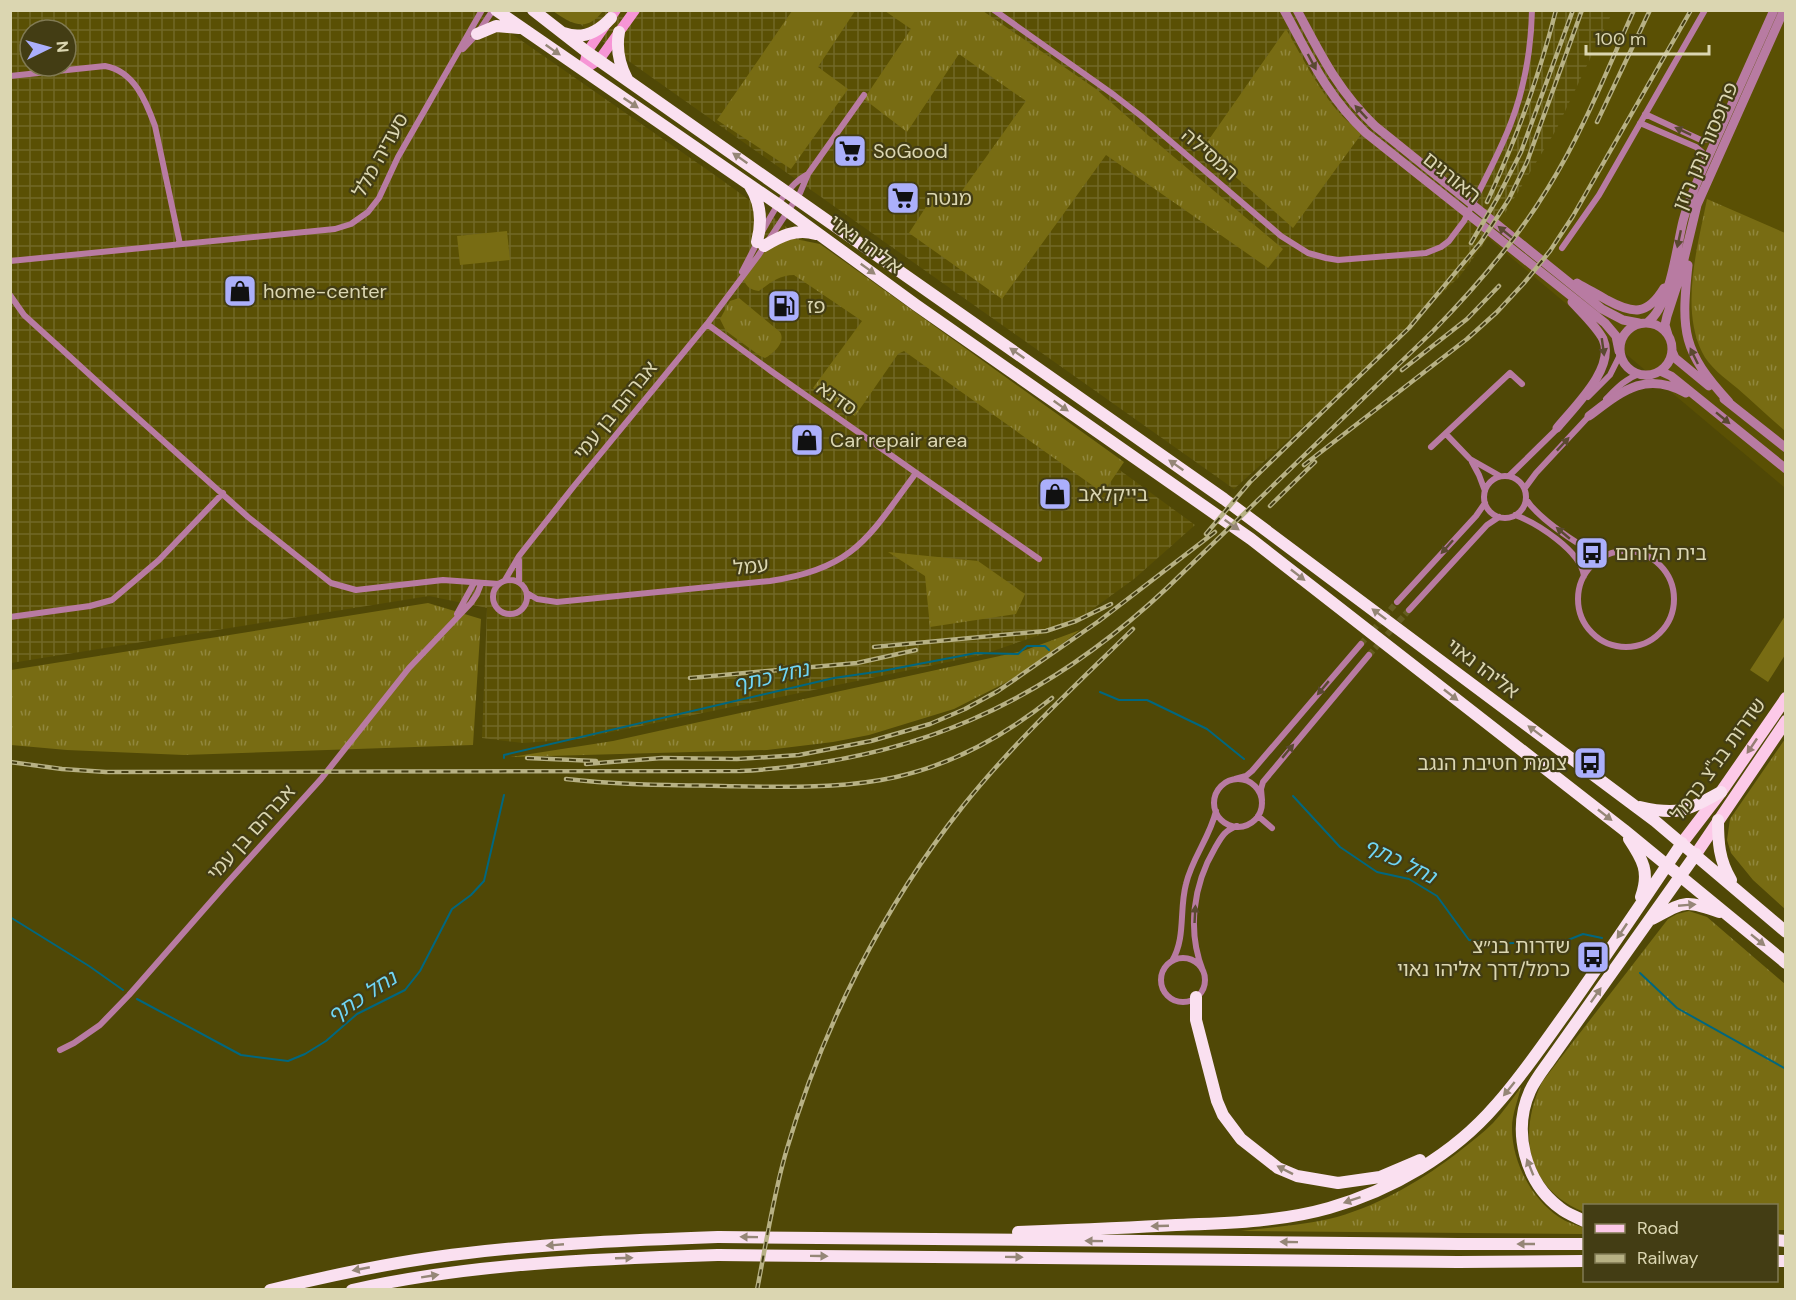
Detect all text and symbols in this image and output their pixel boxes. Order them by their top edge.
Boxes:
north arrow [18,18,78,78]
scale bar [1586,18,1709,56]
text: 100 m [1595,27,1646,51]
text: N [51,40,73,53]
one-way arrow [545,44,561,55]
one-way arrow [1307,54,1317,71]
street label: פרופסור נתן רוזן [1666,78,1744,214]
one-way arrow [623,98,639,109]
one-way arrow [1354,105,1368,119]
street label: סעדיה מלל [346,108,414,202]
street label: המסילה [1176,122,1244,186]
one-way arrow [1674,127,1691,136]
supermarket icon: SoGood [832,133,868,169]
place label: SoGood [873,138,948,164]
street label: האורגים [1418,146,1486,208]
one-way arrow [733,152,749,164]
supermarket icon: מנטה [885,180,921,216]
place label: מנטה [926,185,972,211]
street label: אליהו נאוי [824,209,908,279]
one-way arrow [1498,226,1513,238]
one-way arrow [1674,229,1683,248]
one-way arrow [860,263,875,275]
shop icon: home-center [222,273,258,309]
place label: home-center [263,278,387,304]
fuel station icon: פז [766,288,802,324]
place label: פז [807,293,826,319]
one-way arrow [1599,338,1608,357]
one-way arrow [1689,347,1698,364]
one-way arrow [1009,348,1025,359]
street label: אברהם בן עמי [567,355,663,465]
street label: סדנא [812,375,862,421]
one-way arrow [1053,400,1069,412]
one-way arrow [1715,412,1731,425]
shop icon: Car repair area [789,422,825,458]
place label: Car repair area [830,427,967,453]
one-way arrow [1556,437,1570,452]
one-way arrow [1169,459,1185,471]
shop icon: בייקלאב [1037,476,1073,512]
place label: בייקלאב [1078,481,1148,507]
one-way arrow [1223,519,1239,531]
one-way arrow [1555,526,1571,539]
bus stop icon: בית הלוחם [1574,535,1610,571]
one-way arrow [1440,540,1454,555]
place label: בית הלוחם [1615,540,1707,566]
street label: עמל [732,551,770,581]
one-way arrow [1290,568,1305,580]
one-way arrow [1371,608,1387,621]
street label: אליהו נאוי [1441,632,1525,704]
water label: נחל כתף [730,654,814,699]
one-way arrow [1316,680,1329,696]
one-way arrow [1444,688,1459,700]
street label: שדרות בנ"צ כרמל [1665,692,1771,826]
one-way arrow [1528,725,1544,737]
one-way arrow [1747,738,1758,755]
one-way arrow [1282,743,1295,759]
bus stop icon: צומת חטיבת הנגב [1572,745,1608,781]
place label: צומת חטיבת הנגב [1418,750,1567,776]
street label: אברהם בן עמי [201,779,301,885]
one-way arrow [1597,809,1613,822]
water label: נחל כתף [1359,832,1443,891]
one-way arrow [1678,900,1697,910]
one-way arrow [1190,904,1200,923]
one-way arrow [1616,922,1628,938]
place label: שדרות בנ״צ כרמל/דרך אליהו נאוי [1397,933,1570,982]
one-way arrow [1750,933,1765,946]
bus stop icon: שדרות בנ״צ כרמל/דרך אליהו נאוי [1575,939,1611,975]
water label: נחל כתף [322,963,404,1030]
one-way arrow [1590,988,1602,1004]
one-way arrow [1504,1082,1516,1097]
one-way arrow [1525,1158,1535,1176]
one-way arrow [1276,1166,1293,1175]
one-way arrow [1343,1196,1361,1206]
legend [1583,1204,1778,1282]
text: Road [1637,1216,1679,1240]
one-way arrow [1150,1222,1169,1231]
one-way arrow [740,1232,759,1242]
one-way arrow [1085,1236,1104,1245]
one-way arrow [1280,1237,1299,1247]
one-way arrow [1517,1239,1536,1249]
one-way arrow [545,1241,564,1250]
text: Railway [1637,1246,1699,1270]
one-way arrow [809,1251,828,1260]
one-way arrow [1004,1253,1023,1262]
one-way arrow [615,1254,634,1263]
one-way arrow [351,1265,370,1274]
one-way arrow [421,1272,440,1281]

